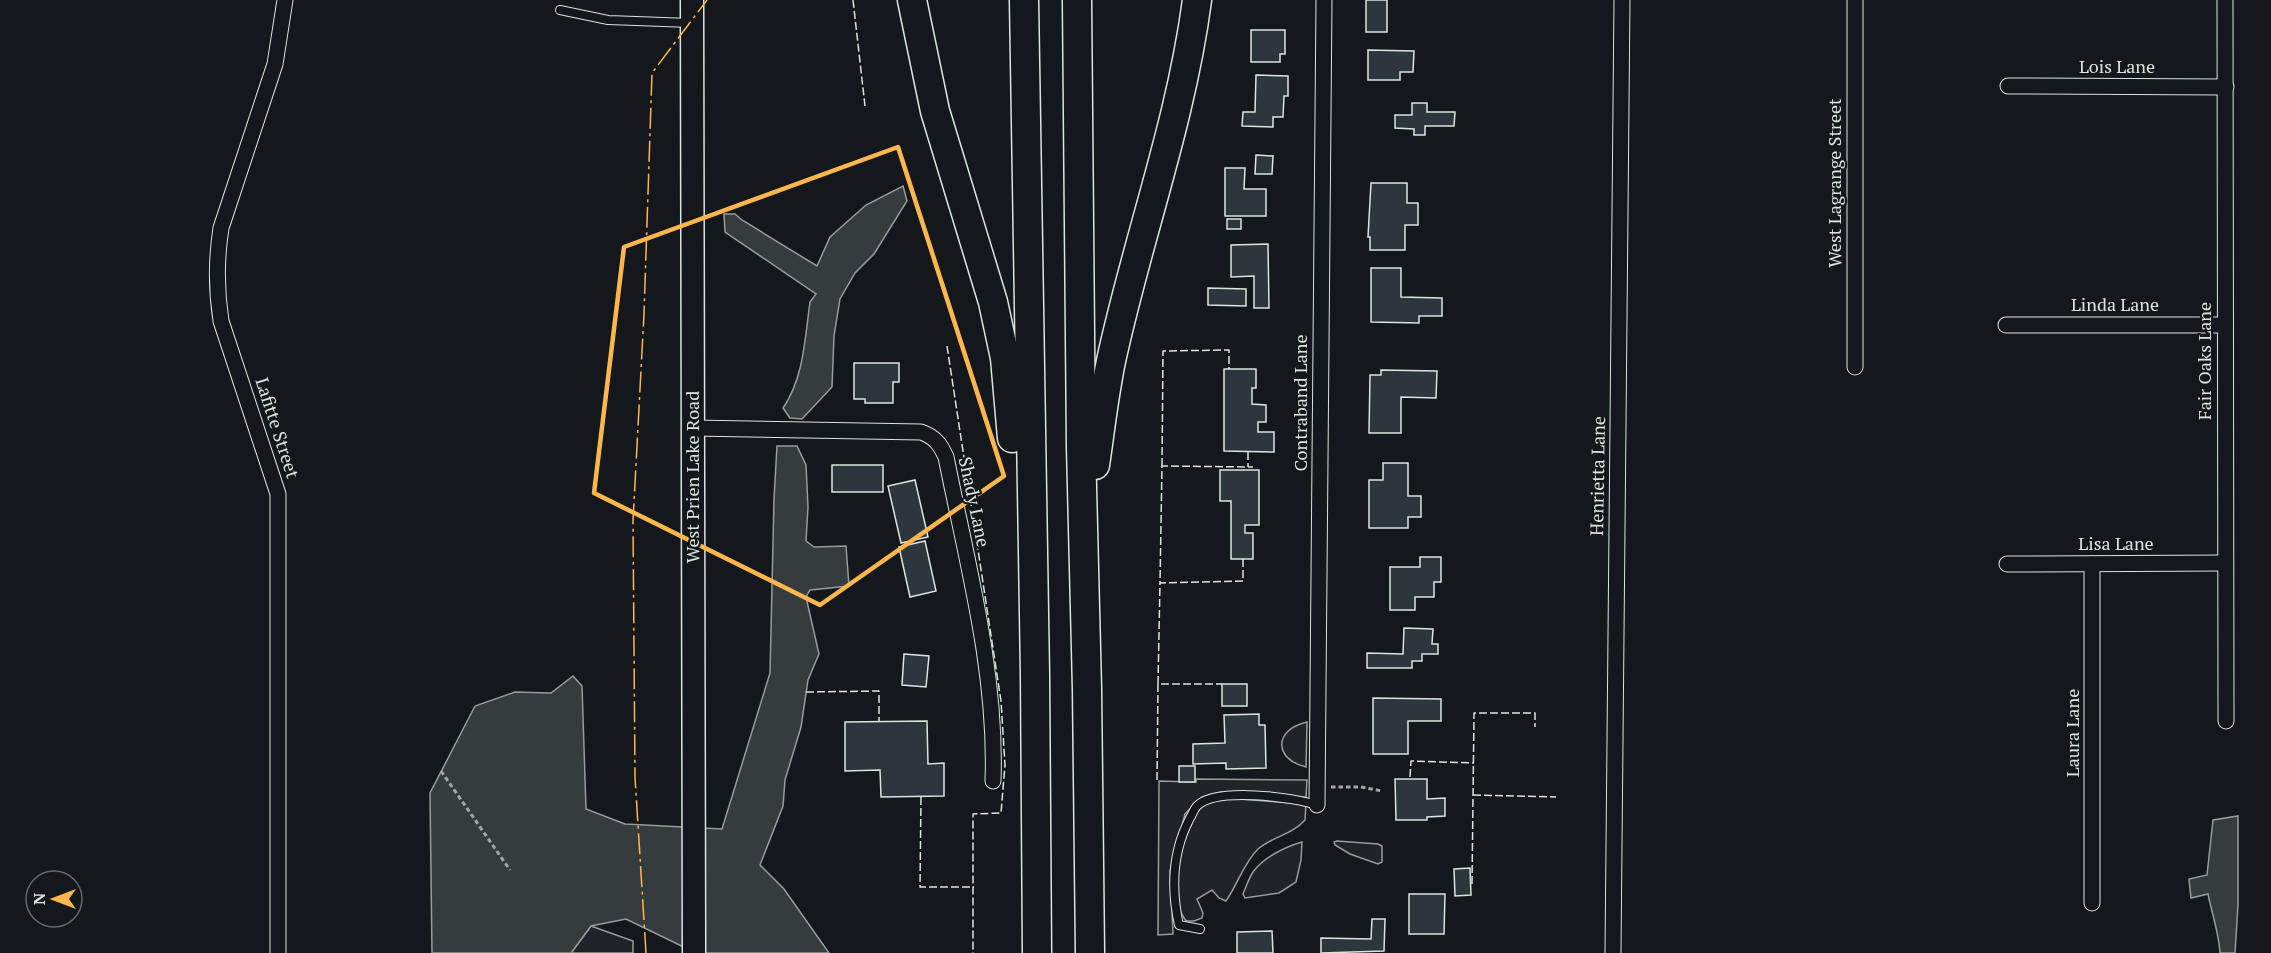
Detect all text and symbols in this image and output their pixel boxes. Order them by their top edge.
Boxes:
street label: Lois Lane [2079,54,2155,78]
street label: West Lagrange Street [1822,98,1846,268]
street label: Linda Lane [2071,292,2159,316]
street label: Fair Oaks Lane [2192,302,2216,420]
street label: Contraband Lane [1288,334,1312,472]
street label: Lafitte Street [250,374,306,481]
street label: West Prien Lake Road [680,391,704,563]
street label: Henrietta Lane [1584,416,1610,536]
street label: Shady Lane [954,455,996,549]
street label: Lisa Lane [2078,531,2154,555]
street label: Laura Lane [2060,689,2084,777]
north arrow [24,869,84,929]
text: N [28,893,50,905]

